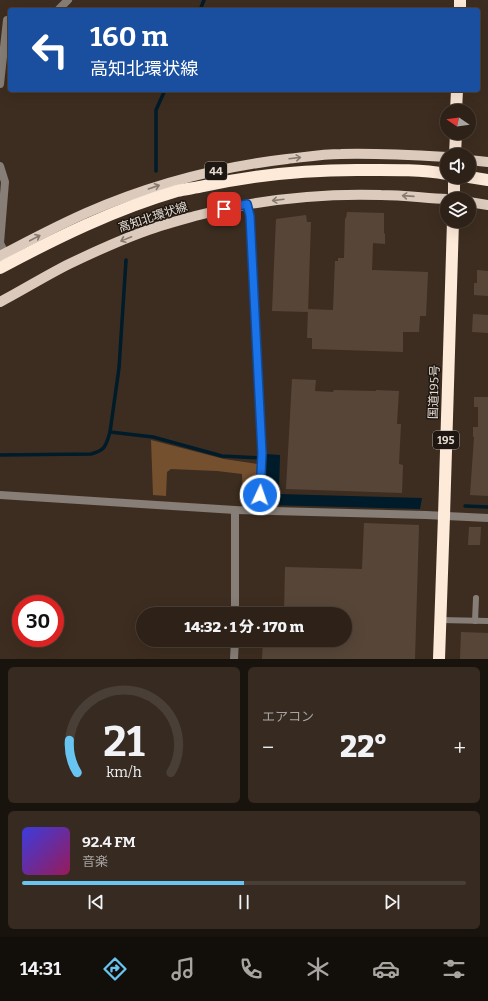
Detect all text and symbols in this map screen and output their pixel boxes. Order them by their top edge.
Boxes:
text: 160 m [90,20,168,53]
icon: left [24,24,76,76]
text: 高知北環状線 [90,58,198,80]
north arrow [440,104,476,140]
map controls [440,104,476,228]
button: sound [440,148,476,184]
one-way arrow [288,154,301,162]
road number: 44 [205,162,227,180]
one-way arrow [147,183,160,190]
pin [207,192,241,226]
button: layers [440,192,476,228]
one-way arrow [402,193,415,200]
one-way arrow [272,196,285,203]
icon: arrive [213,198,235,220]
street label: 高知北環状線 [117,199,189,235]
one-way arrow [28,234,40,241]
one-way arrow [120,235,132,243]
street label: 国道195号 [426,365,442,419]
road number: 195 [433,431,459,449]
position arrow [239,474,281,516]
speed limit sign: 30 [12,595,64,647]
text: 14:32 · 1 分 · 170 m [184,618,304,636]
text: エアコン [262,709,314,724]
text: 21 [103,717,145,767]
text: 22° [340,729,388,765]
text: − [262,734,274,761]
text: + [453,734,466,761]
text: km/h [106,764,142,781]
text: 92.4 FM [82,833,136,851]
text: 音楽 [82,854,108,869]
icon: previous [85,891,107,913]
icon: pause [233,891,255,913]
icon: next [381,891,403,913]
icon: directions [101,955,129,983]
icon: music [169,955,197,983]
icon: phone [237,955,265,983]
icon: climate [304,955,332,983]
icon: car [372,955,400,983]
icon: filters [440,955,468,983]
text: 14:31 [20,958,61,980]

